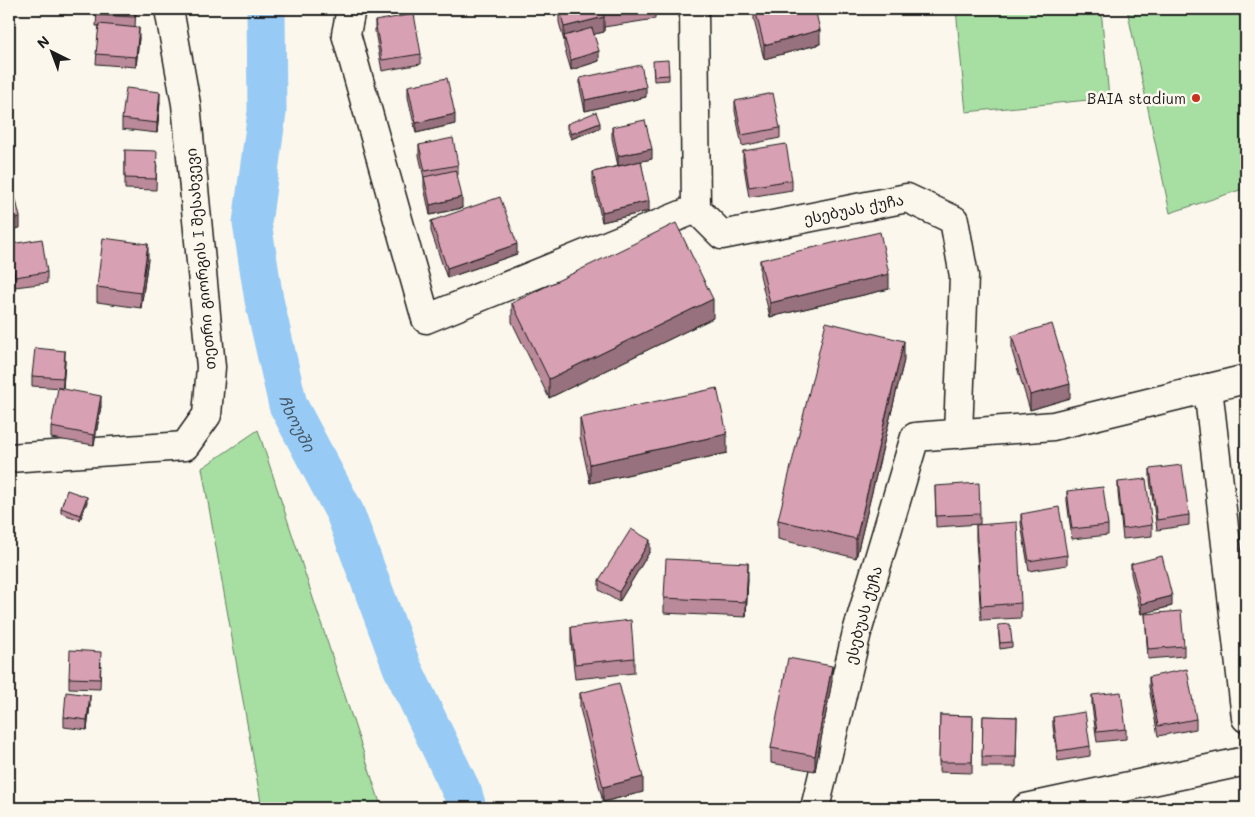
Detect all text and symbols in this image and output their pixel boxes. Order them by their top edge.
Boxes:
north arrow [28,28,78,78]
text: N [33,31,53,53]
place label: BAIA stadium [1087,88,1186,108]
marker: BAIA stadium [1190,92,1202,104]
street label: თეთრი გიორგის I შესახვევი [180,147,220,371]
street label: ესებუას ქუჩა [802,189,905,228]
water label: ჩხოუში [276,393,321,455]
street label: ესებუას ქუჩა [840,563,886,666]

